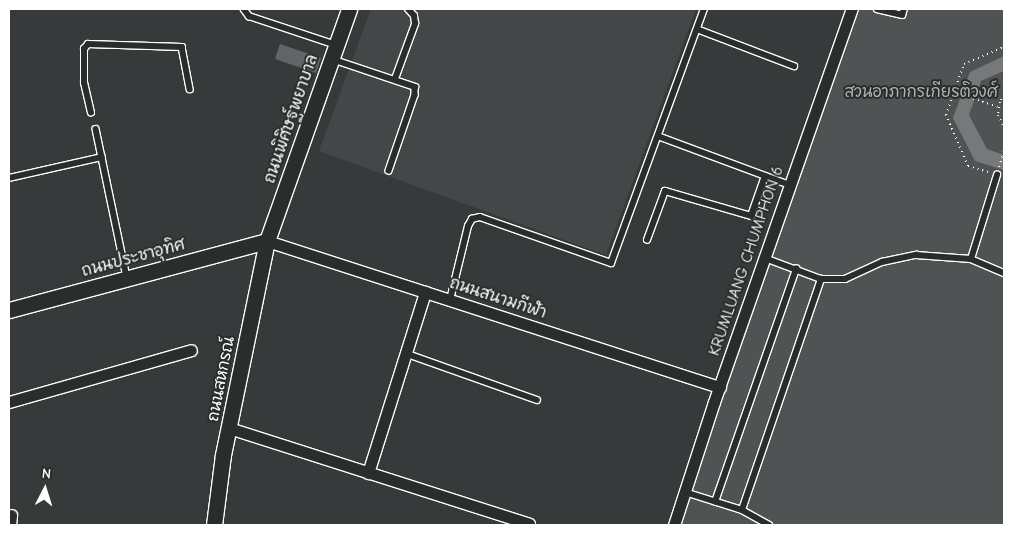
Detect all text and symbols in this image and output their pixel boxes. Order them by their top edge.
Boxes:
street label: ถนนพิศิษฐ์พยาบาล [260,52,322,186]
park label: สวนอาภากรเกียรติวงศ์ [844,82,998,102]
street label: KRUMLUANG CHUMPHON 6 [705,164,787,358]
street label: ถนนประชาอุทิศ [79,235,187,281]
street label: ถนนสนามกีฬา [447,273,549,323]
street label: ถนนสหกรณ์ [203,335,239,423]
north arrow [20,464,70,514]
text: N [41,465,52,482]

